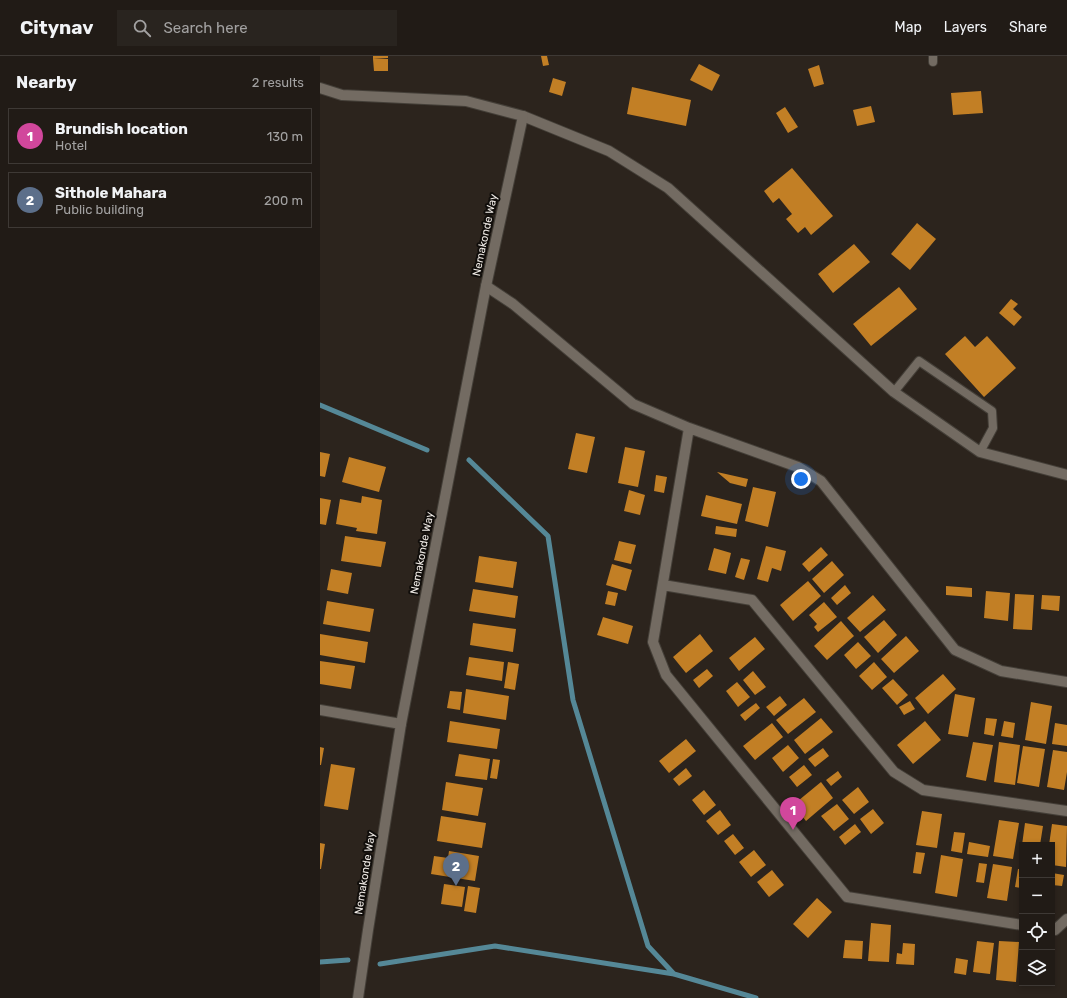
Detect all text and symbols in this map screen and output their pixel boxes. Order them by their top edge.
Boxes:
search box [117,10,397,46]
text: Citynav [20,16,93,39]
icon: search [131,17,153,39]
text: Search here [163,19,248,37]
text: Map [895,19,922,36]
text: Layers [944,19,987,36]
text: Share [1009,19,1047,36]
text: Nearby [16,72,77,92]
text: 2 results [252,75,304,90]
text: Brundish location [55,120,188,138]
text: 1 [27,129,33,144]
text: 130 m [267,129,303,144]
text: Hotel [55,138,87,153]
text: Sithole Mahara [55,184,167,202]
text: 2 [26,193,34,208]
text: 200 m [264,193,303,208]
street label: Nemakonde Way [470,193,500,277]
text: Public building [55,202,144,217]
your location [791,469,811,489]
street label: Nemakonde Way [408,511,436,595]
pin: 1 [780,797,806,830]
street label: Nemakonde Way [352,831,378,915]
map controls [1019,842,1055,986]
button: + [1019,842,1055,878]
pin: 2 [443,853,469,886]
button: − [1019,878,1055,914]
button: locate [1019,914,1055,950]
button: layers [1019,950,1055,986]

